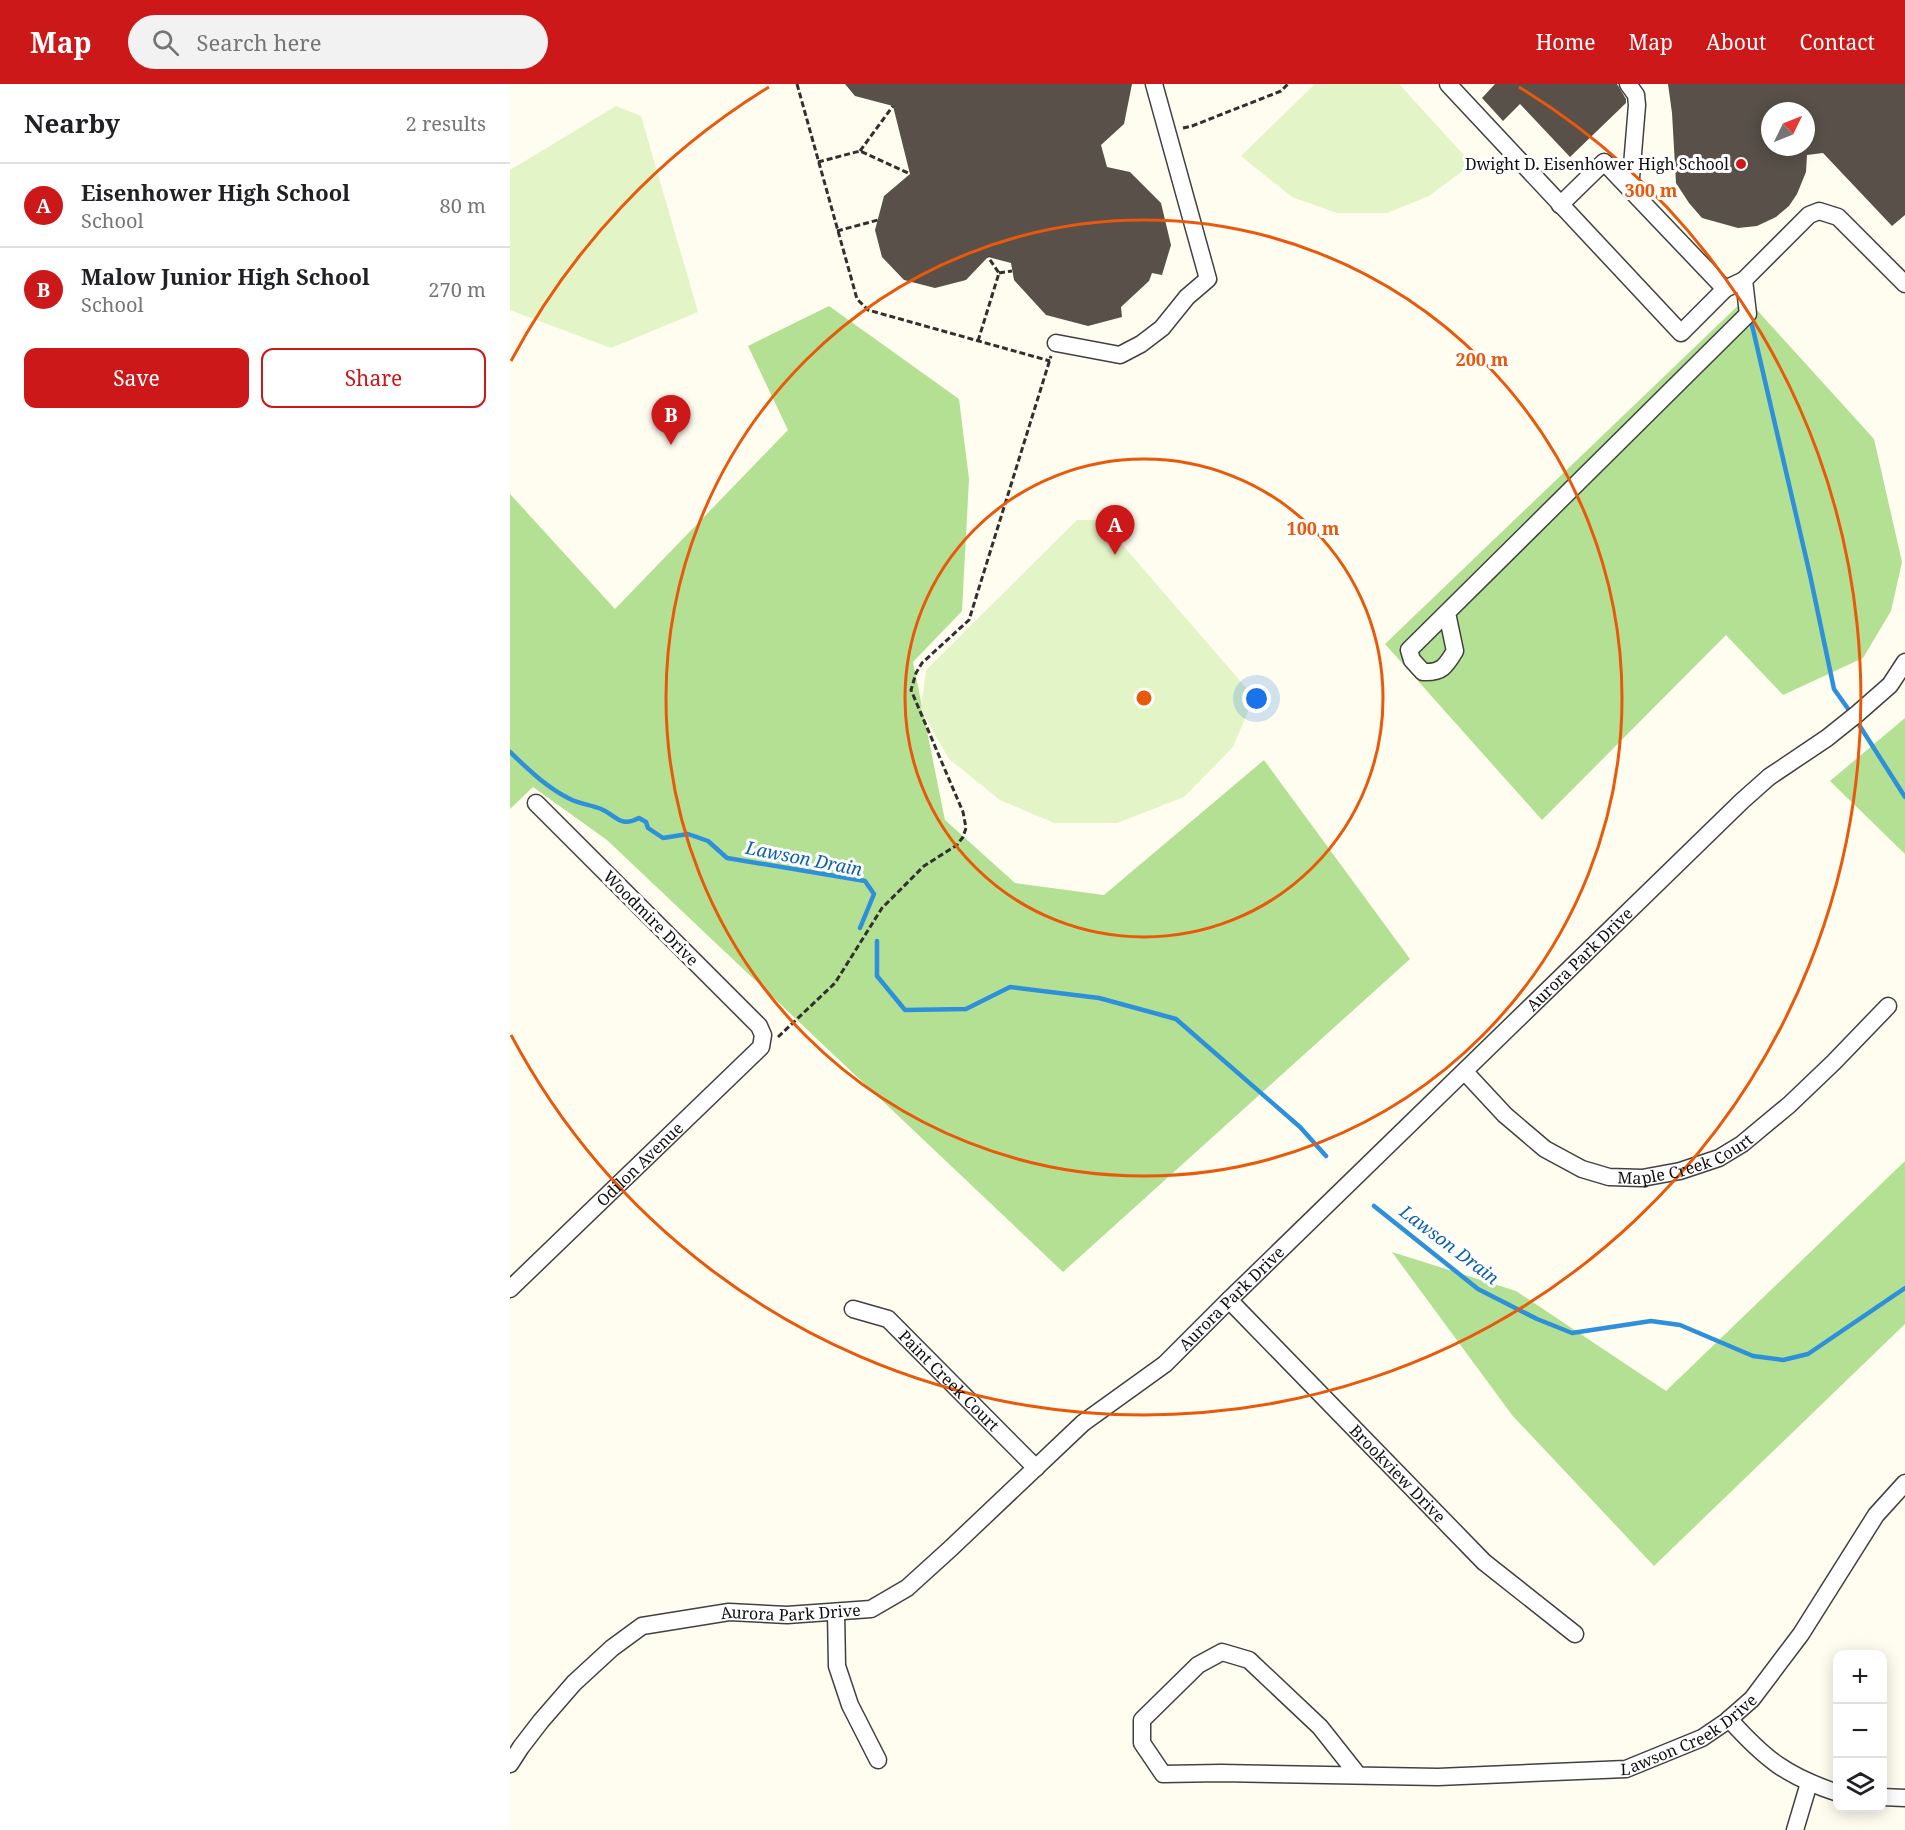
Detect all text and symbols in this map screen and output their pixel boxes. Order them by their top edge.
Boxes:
search box [128,15,548,69]
text: Map [30,23,92,61]
icon: search [149,26,182,59]
text: Search here [197,27,321,57]
text: Home [1536,28,1596,56]
text: Map [1629,28,1673,56]
text: About [1706,28,1767,56]
text: Contact [1800,28,1875,56]
north arrow [1761,102,1815,156]
text: Nearby [24,105,120,141]
text: 2 results [406,110,486,137]
place label: Dwight D. Eisenhower High School [1465,153,1729,175]
marker: Dwight D. Eisenhower High School [1734,157,1748,171]
text: Eisenhower High School [81,177,350,207]
text: 300 m [1625,178,1678,202]
text: A [36,192,51,219]
text: 80 m [440,192,486,219]
text: School [81,207,144,234]
text: Malow Junior High School [81,261,370,291]
text: B [37,276,50,303]
text: 270 m [428,276,486,303]
text: School [81,291,144,318]
text: 200 m [1456,347,1509,371]
button: Save [24,348,249,408]
button: Share [261,348,486,408]
pin: B [652,396,690,445]
pin: A [1096,506,1134,555]
text: 100 m [1287,516,1340,540]
your location [1242,684,1271,713]
centre of rings [1134,688,1154,708]
water label: Lawson Drain [743,835,865,881]
street label: Woodmire Drive [598,865,704,971]
street label: Aurora Park Drive [1522,902,1637,1016]
street label: Odilon Avenue [591,1117,688,1211]
street label: Maple Creek Court [1617,1128,1758,1189]
water label: Lawson Drain [1394,1198,1504,1290]
street label: Aurora Park Drive [1174,1241,1289,1355]
street label: Paint Creek Court [894,1325,1004,1436]
street label: Brookview Drive [1345,1420,1451,1527]
street label: Aurora Park Drive [719,1599,861,1626]
map controls [1833,1650,1887,1812]
button: + [1833,1650,1887,1704]
street label: Lawson Creek Drive [1620,1689,1761,1780]
button: − [1833,1704,1887,1758]
button: layers [1833,1758,1887,1812]

